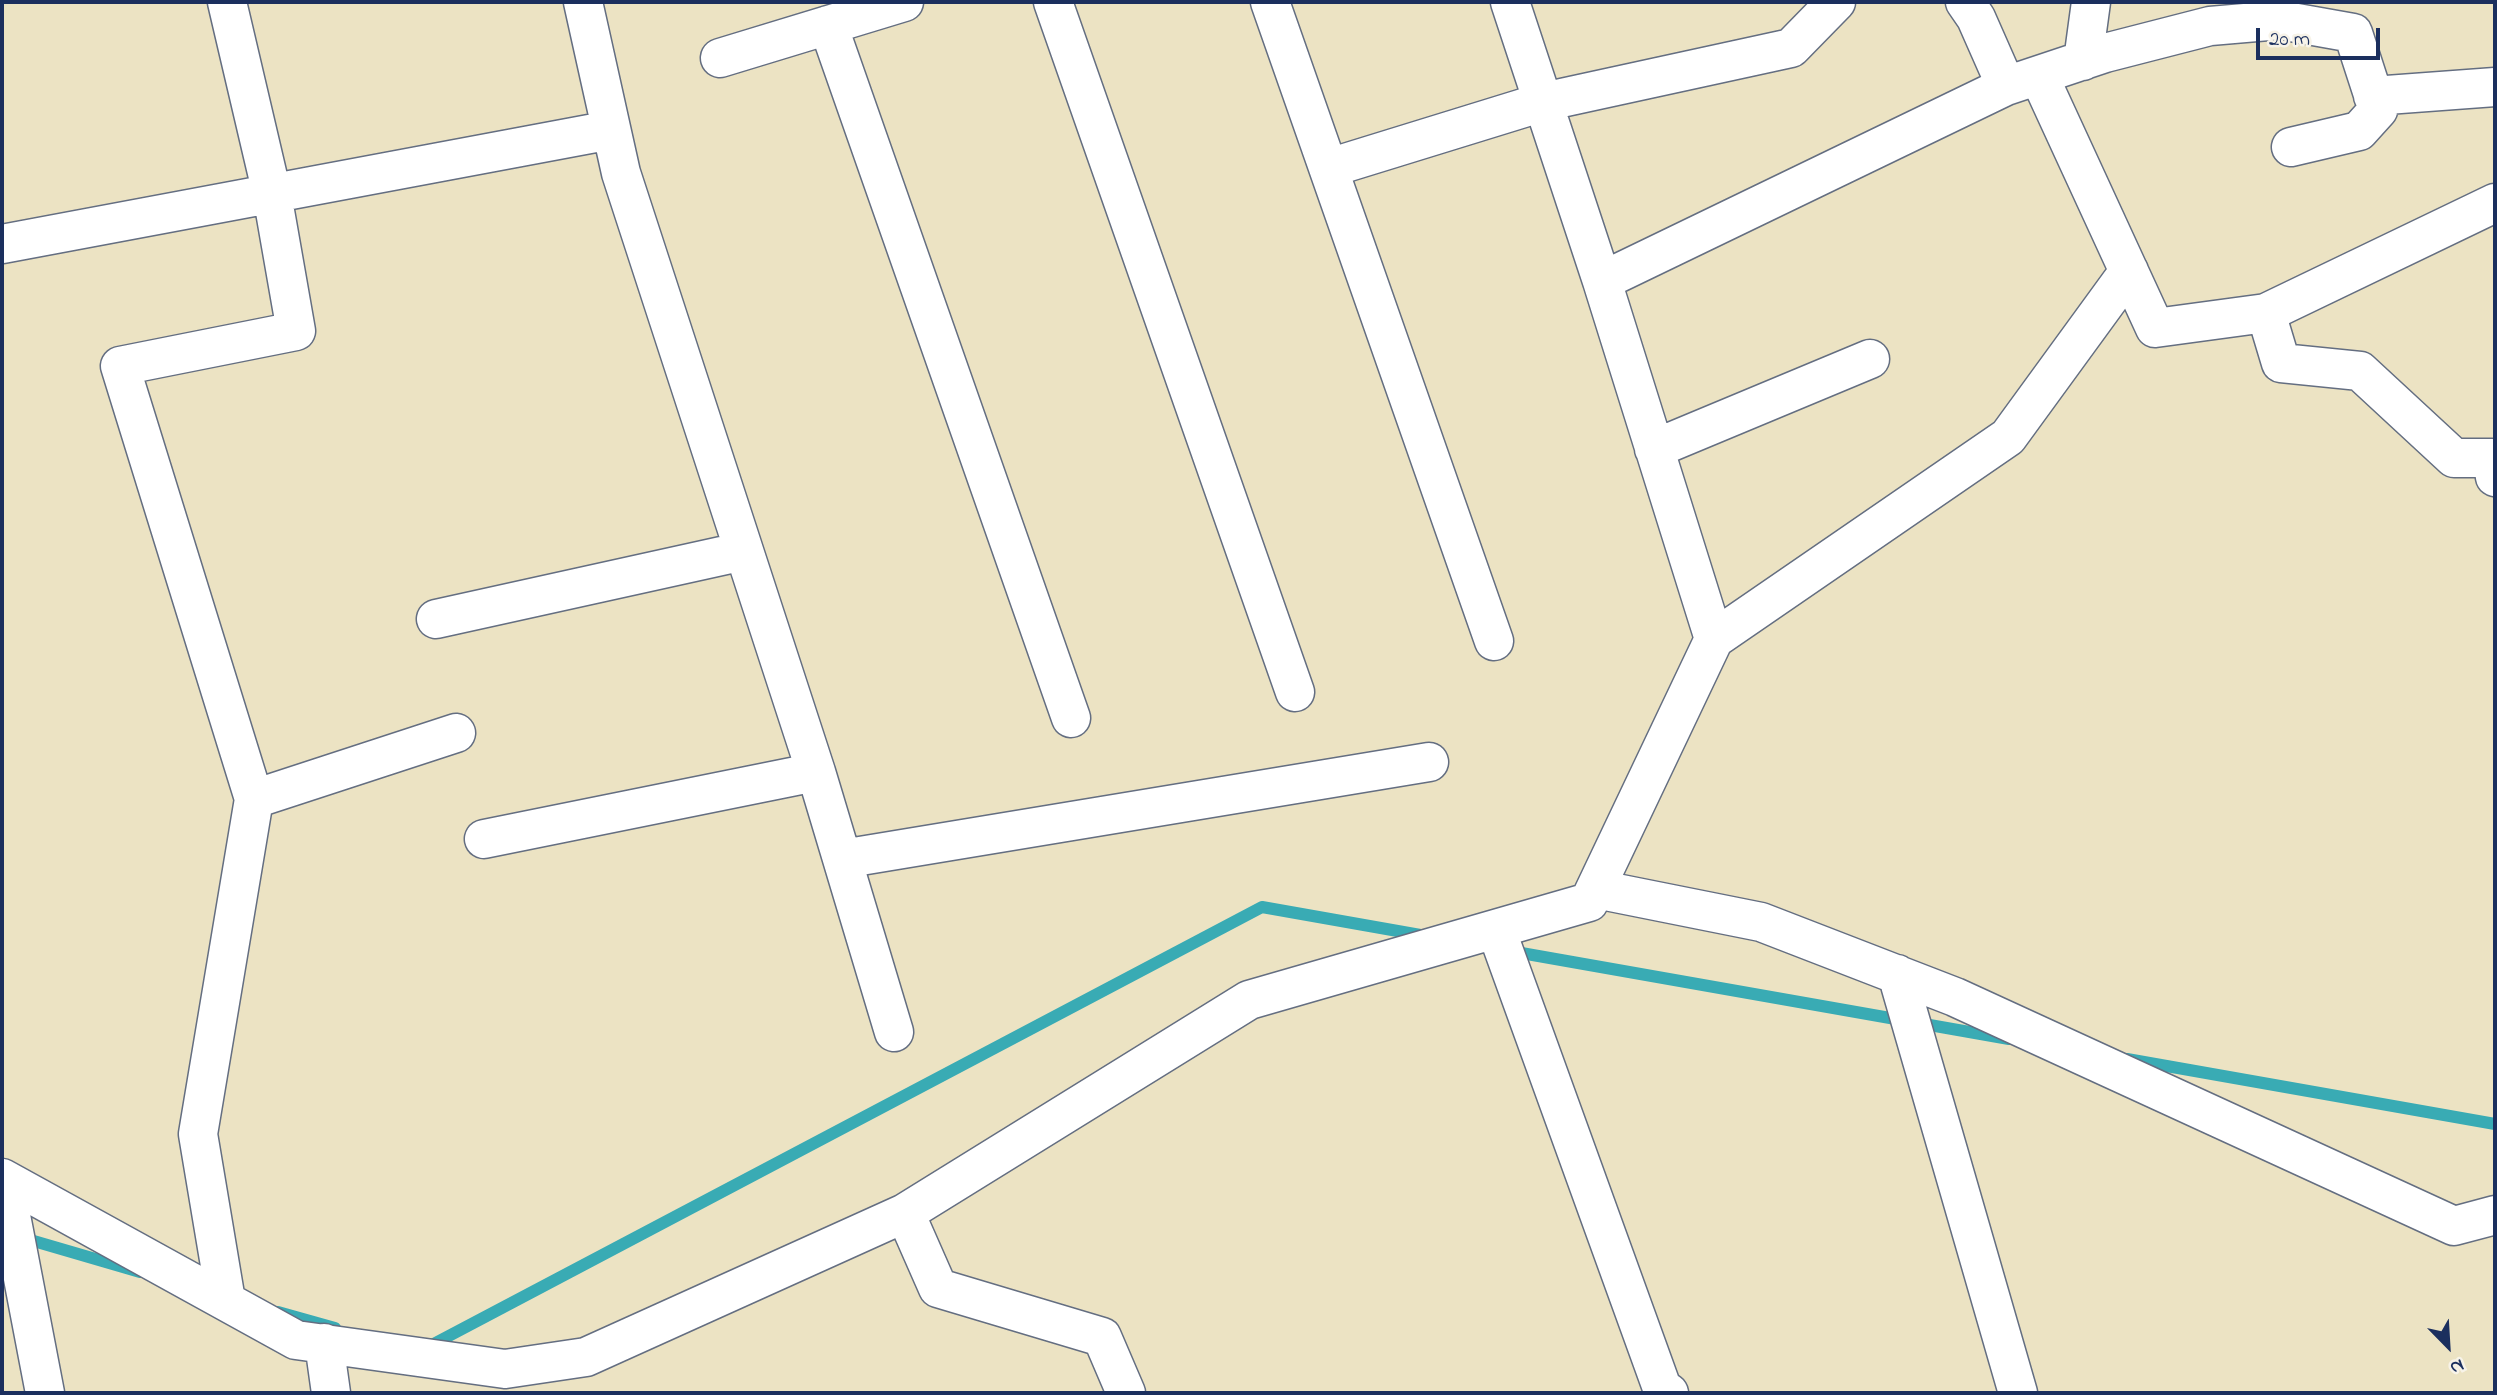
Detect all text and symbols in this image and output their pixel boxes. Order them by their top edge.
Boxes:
scale bar [2259,14,2383,58]
text: 20 m [2269,25,2310,55]
north arrow [2413,1311,2483,1381]
text: N [2445,1351,2468,1381]

